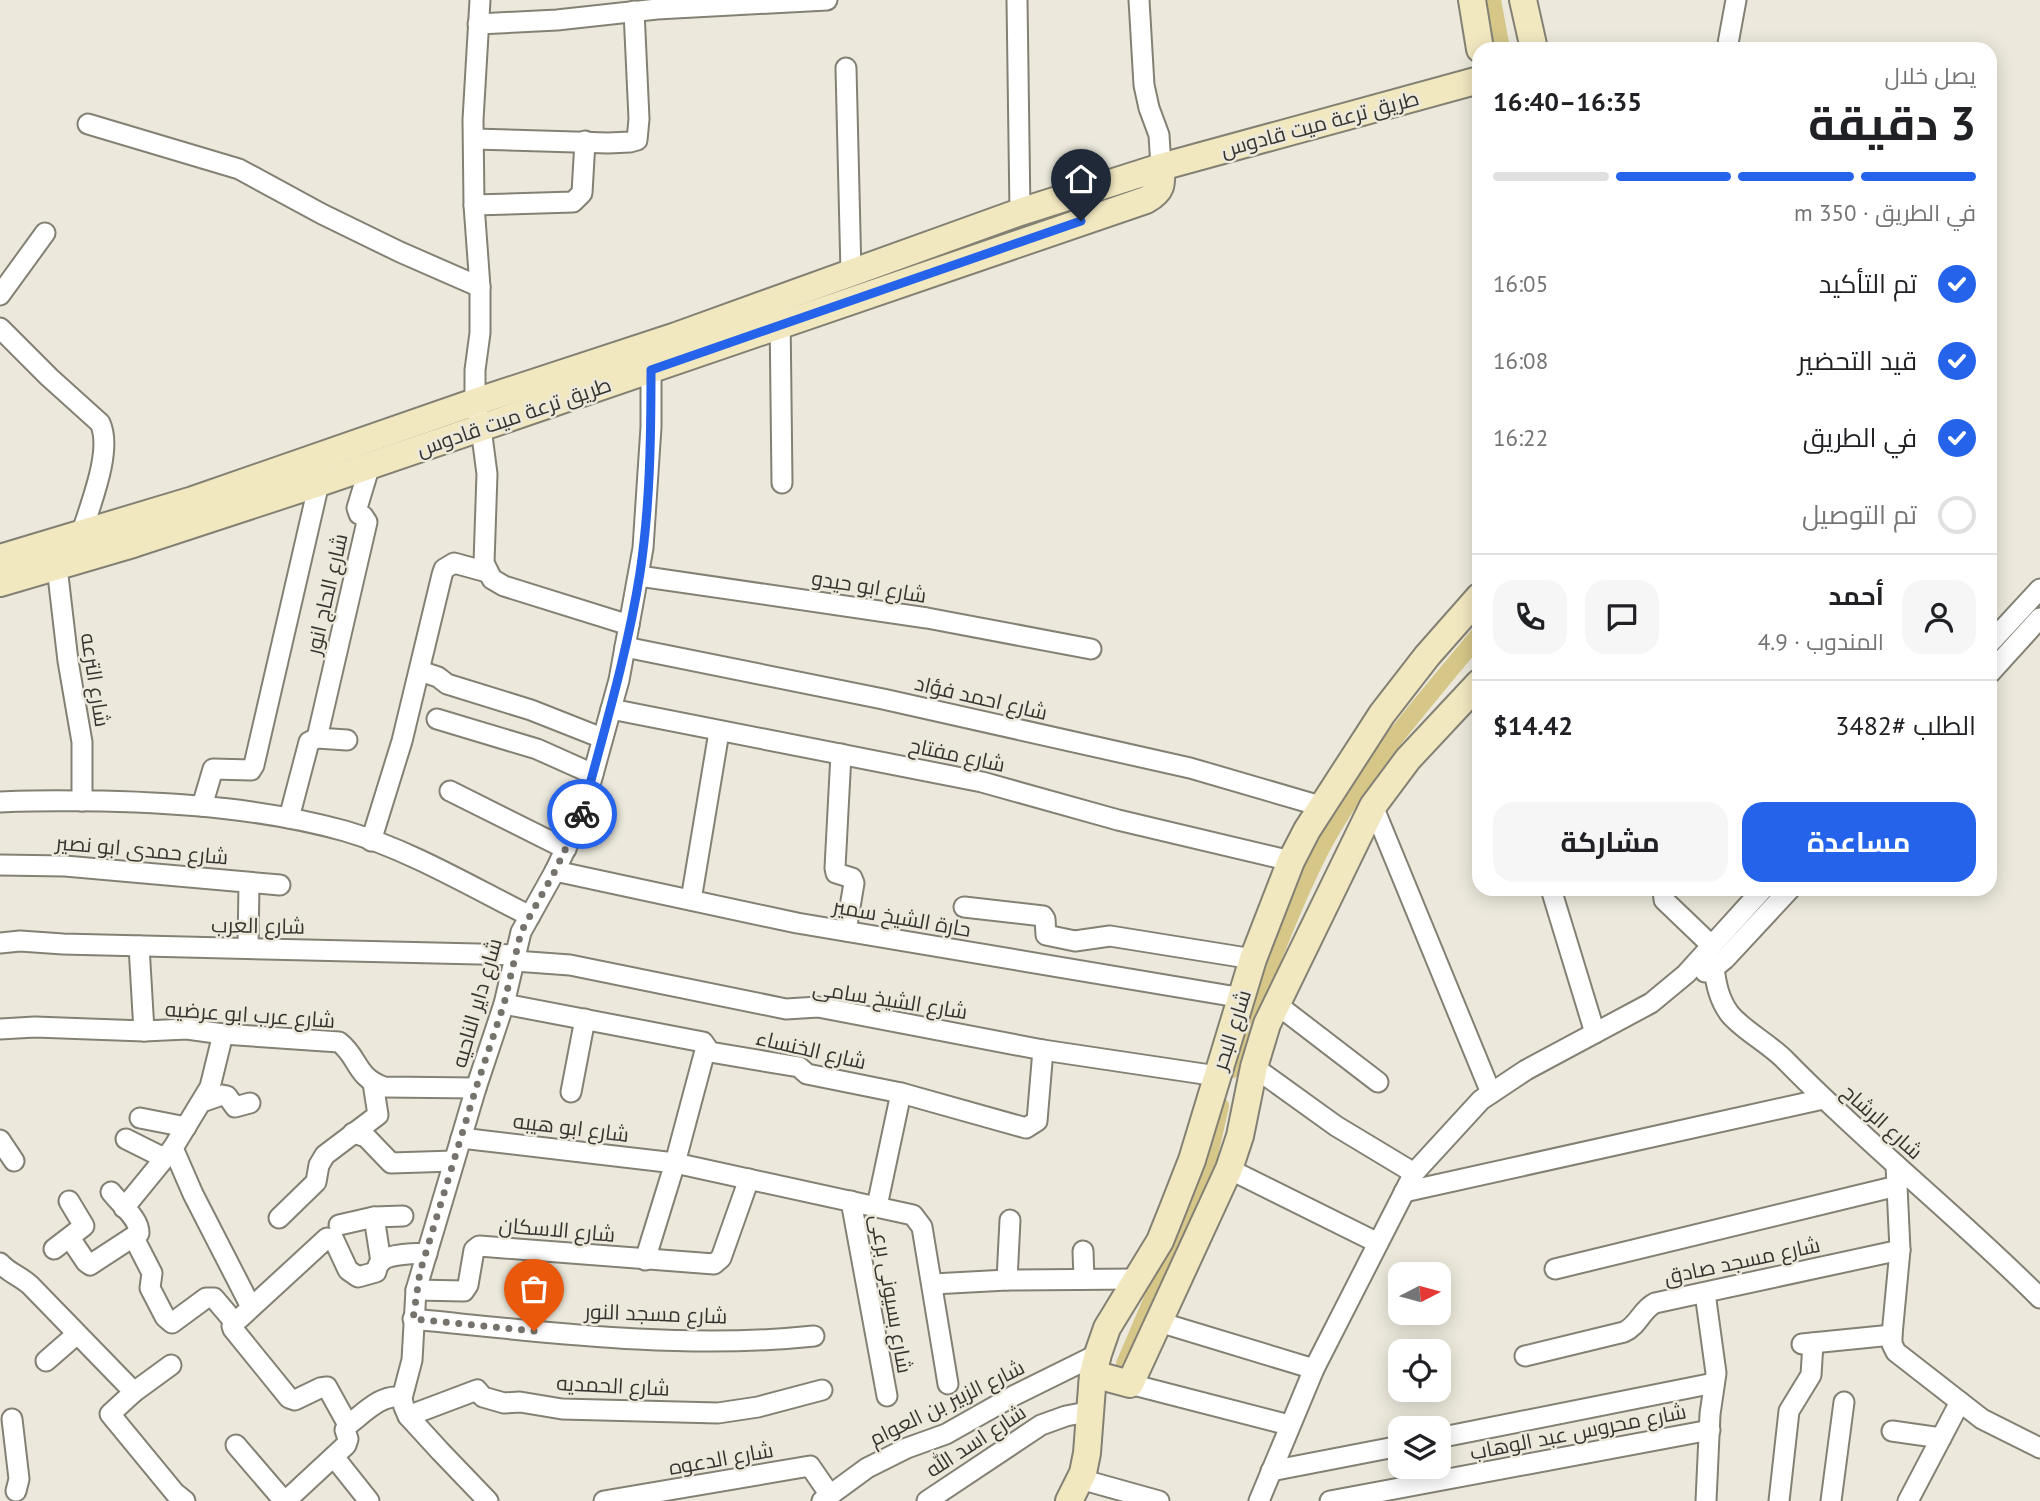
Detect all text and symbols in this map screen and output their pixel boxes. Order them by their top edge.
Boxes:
text: يصل خلال [1885,61,1976,90]
street label: طريق ترعة ميت قادوس [1218,84,1422,163]
text: 16:35–16:40 [1493,85,1642,118]
text: 3 دقيقة [1808,93,1976,153]
pin [1051,149,1111,221]
icon: home [1062,160,1100,198]
text: في الطريق · 350 m [1794,198,1976,227]
icon: check [1938,265,1976,303]
text: تم التأكيد [1819,267,1917,300]
text: 16:05 [1493,269,1548,298]
icon: check [1938,342,1976,380]
text: قيد التحضير [1798,344,1917,377]
text: 16:08 [1493,346,1548,375]
street label: طريق ترعة ميت قادوس [413,371,615,463]
icon: check [1938,419,1976,457]
text: في الطريق [1803,421,1917,454]
text: 16:22 [1493,423,1548,452]
text: تم التوصيل [1802,498,1917,531]
street label: شارع الحاج انور [299,531,355,658]
street label: شارع ابو حيدو [810,564,928,610]
text: أحمد [1828,579,1884,612]
button: phone [1493,580,1567,654]
button: chat [1585,580,1659,654]
button: person [1902,580,1976,654]
text: المندوب · 4.9 [1758,627,1884,656]
street label: شارع الترعه [74,631,116,729]
street label: شارع احمد فؤاد [912,669,1050,727]
text: $14.42 [1493,709,1573,742]
text: الطلب #3482 [1835,709,1976,742]
street label: شارع مفتاح [906,731,1008,779]
courier [547,779,617,849]
icon: bike [563,795,601,833]
button: مشاركة [1493,802,1728,882]
button: مساعدة [1742,802,1976,882]
street label: شارع حمدى ابو نصير [54,828,229,871]
street label: حارة الشيخ سمير [830,892,973,944]
street label: شارع العرب [211,911,305,941]
street label: شارع داير الناحيه [445,935,509,1071]
street label: شارع الشيخ سامى [811,974,969,1026]
street label: شارع البحر [1206,986,1258,1075]
street label: شارع عرب ابو عرضيه [164,995,336,1035]
street label: شارع الخنساء [753,1024,869,1076]
street label: شارع الرشاح [1836,1078,1928,1166]
street label: شارع ابو هيبه [511,1107,631,1149]
street label: شارع الاسكان [498,1211,616,1249]
street label: شارع بسيونى برعى [863,1212,919,1376]
street label: شارع مسجد صادق [1661,1231,1823,1291]
pin [504,1259,564,1331]
north arrow [1388,1262,1451,1325]
map controls [1388,1262,1451,1479]
icon: bag [515,1270,553,1308]
street label: شارع مسجد النور [583,1297,728,1330]
button: locate [1388,1339,1451,1402]
street label: شارع الزبير بن العوام [865,1353,1029,1453]
street label: شارع الحمديه [556,1369,670,1403]
street label: شارع محروس عبد الوهاب [1467,1397,1689,1467]
street label: شارع اسد الله [921,1398,1031,1484]
button: layers [1388,1416,1451,1479]
street label: شارع الدعوه [666,1436,776,1482]

